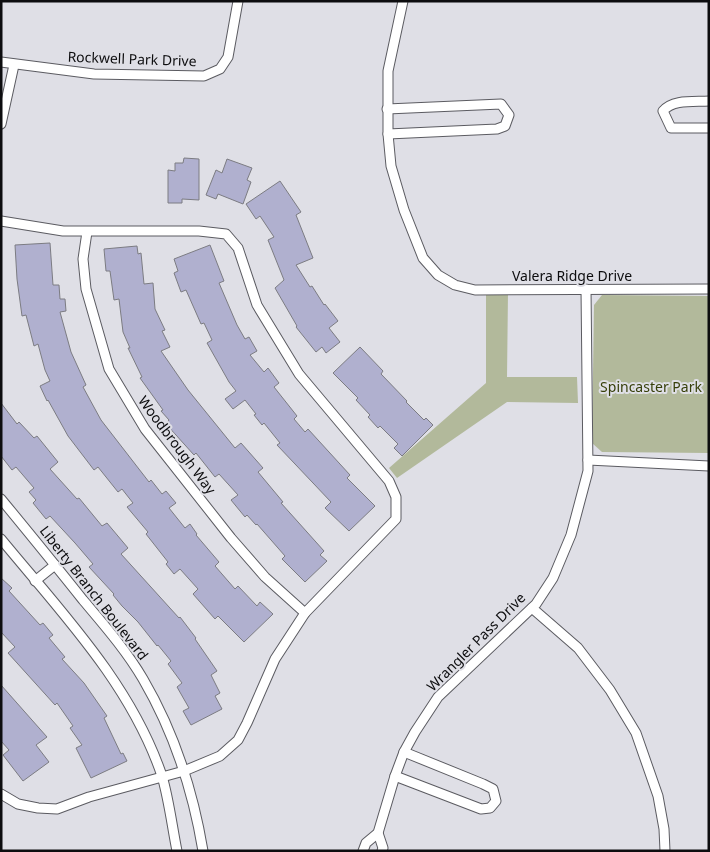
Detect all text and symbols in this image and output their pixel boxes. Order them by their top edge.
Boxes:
street label: Rockwell Park Drive [67,47,197,70]
street label: Valera Ridge Drive [512,266,632,285]
park label: Spincaster Park [600,377,702,396]
street label: Woodbrough Way [134,392,221,498]
street label: Liberty Branch Boulevard [36,522,153,664]
street label: Wrangler Pass Drive [422,588,529,695]

